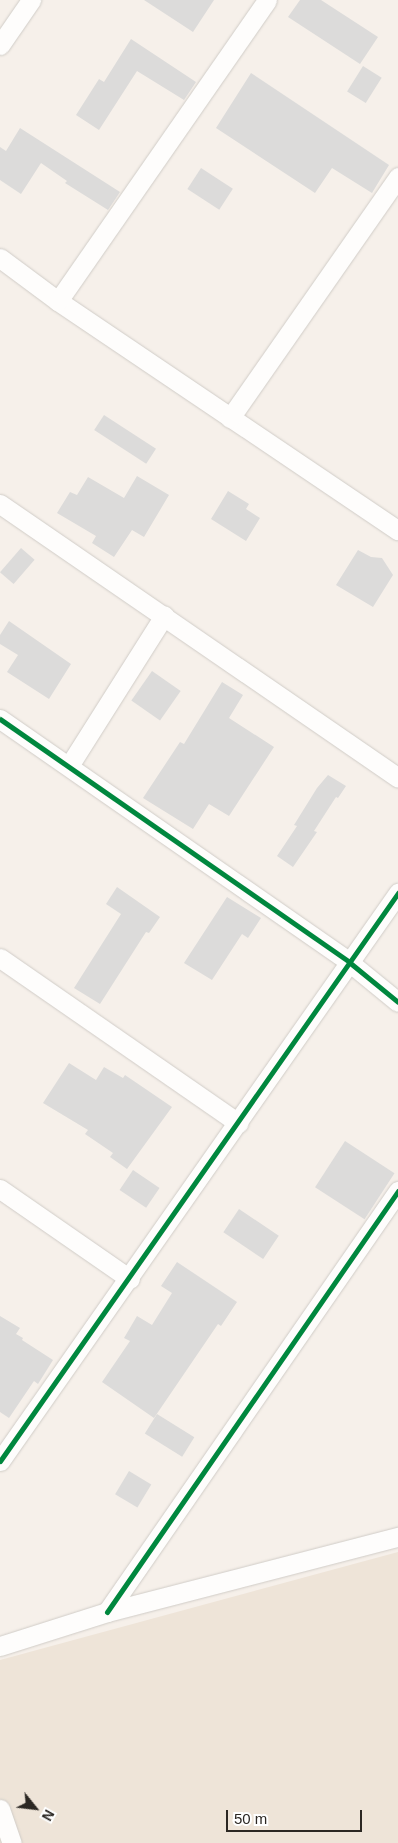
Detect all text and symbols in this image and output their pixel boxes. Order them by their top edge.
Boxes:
north arrow [10,1783,60,1833]
scale bar [228,1800,364,1832]
text: N [39,1807,58,1824]
text: 50 m [234,1810,267,1827]

